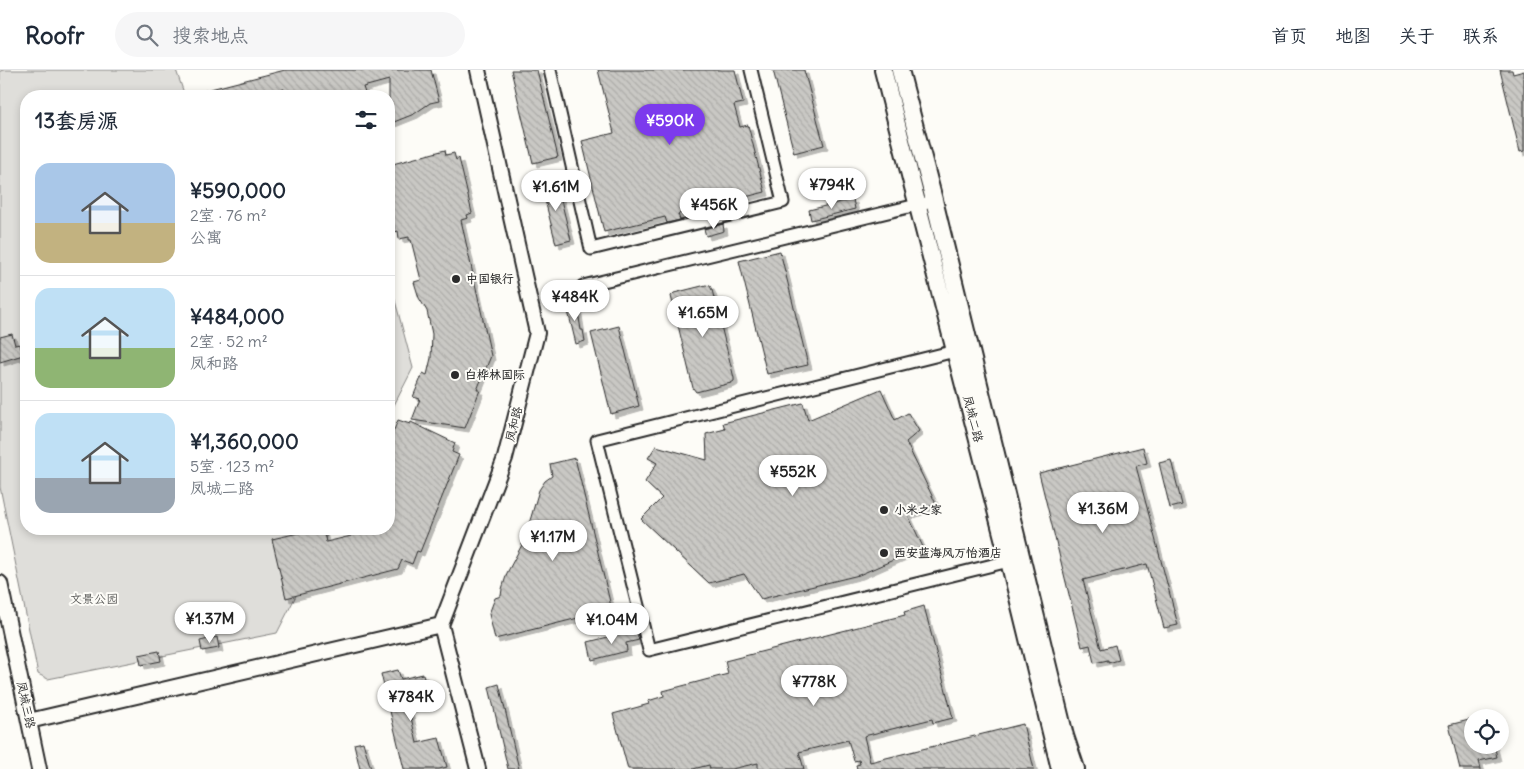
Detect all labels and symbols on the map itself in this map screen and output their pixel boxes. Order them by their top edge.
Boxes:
pin: ¥590K [635,104,705,146]
pin: ¥794K [797,168,867,210]
pin: ¥1.61M [515,170,597,212]
pin: ¥456K [679,188,749,230]
place label: 中国银行 [466,271,514,286]
marker: 中国银行 [450,273,462,285]
pin: ¥484K [540,280,610,322]
pin: ¥1.65M [662,296,744,338]
place label: 白桦林国际 [465,367,525,382]
marker: 白桦林国际 [449,369,461,381]
street label: 凤城二路 [960,394,987,444]
street label: 凤和路 [502,405,525,443]
pin: ¥552K [758,454,828,497]
pin: ¥1.36M [1062,492,1144,534]
place label: 小米之家 [894,502,942,517]
marker: 小米之家 [878,504,890,516]
pin: ¥1.17M [512,520,594,562]
place label: 西安蓝海风万怡酒店 [894,545,1002,560]
marker: 西安蓝海风万怡酒店 [878,547,890,559]
park label: 文景公园 [70,591,118,606]
pin: ¥1.37M [169,602,251,644]
pin: ¥1.04M [571,602,653,645]
pin: ¥778K [779,664,849,707]
street label: 凤城三路 [14,680,39,730]
pin: ¥784K [376,680,446,722]

